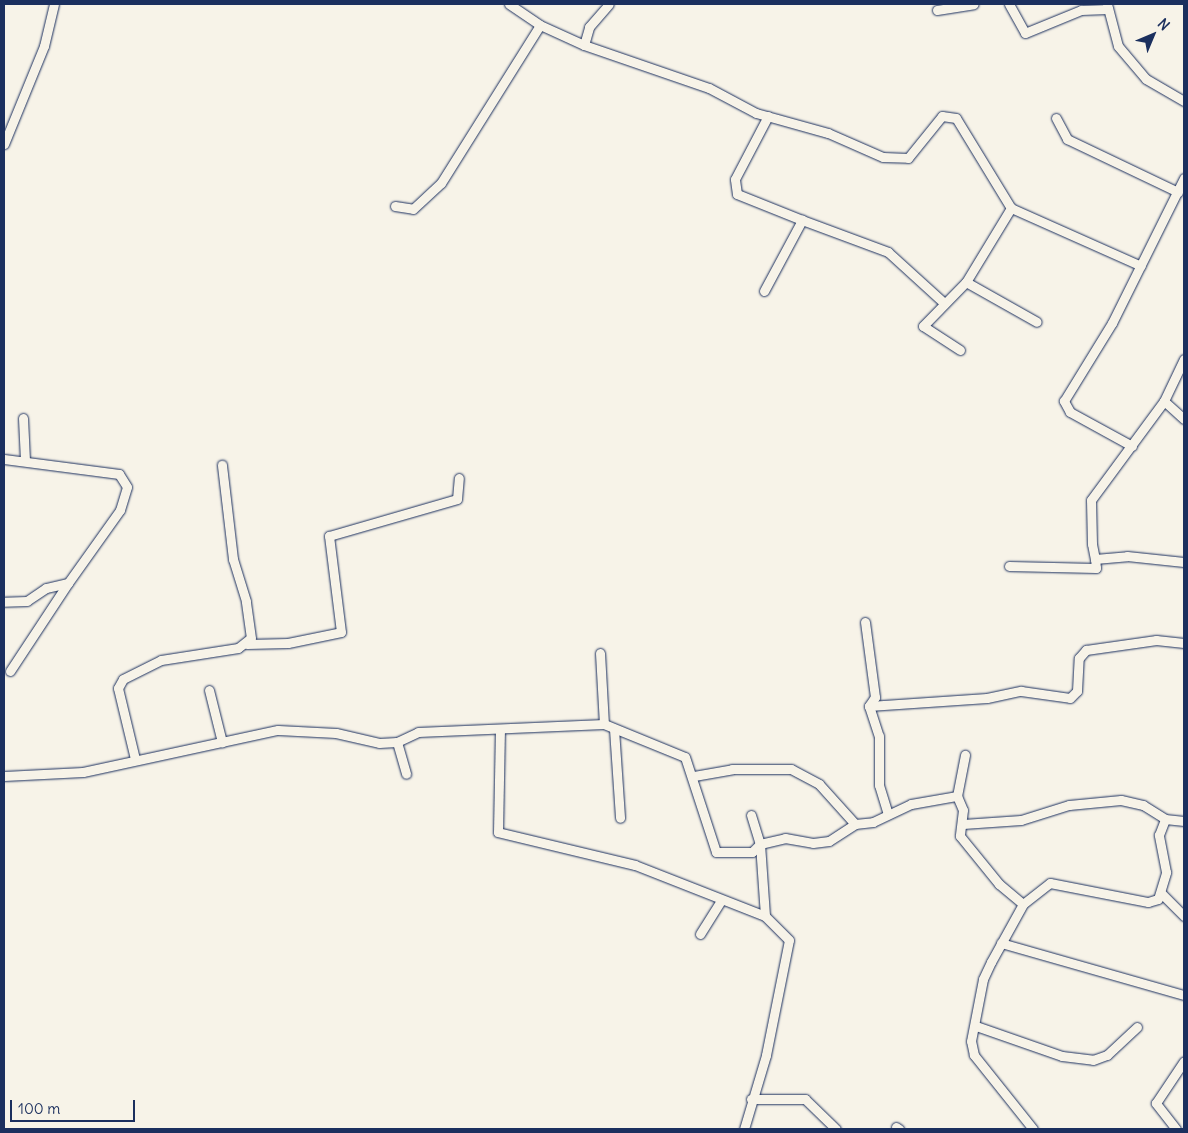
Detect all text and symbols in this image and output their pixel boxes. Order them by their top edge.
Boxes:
north arrow [1128,10,1178,60]
text: N [1154,15,1173,34]
scale bar [12,1090,138,1122]
text: 100 m [18,1099,60,1118]

